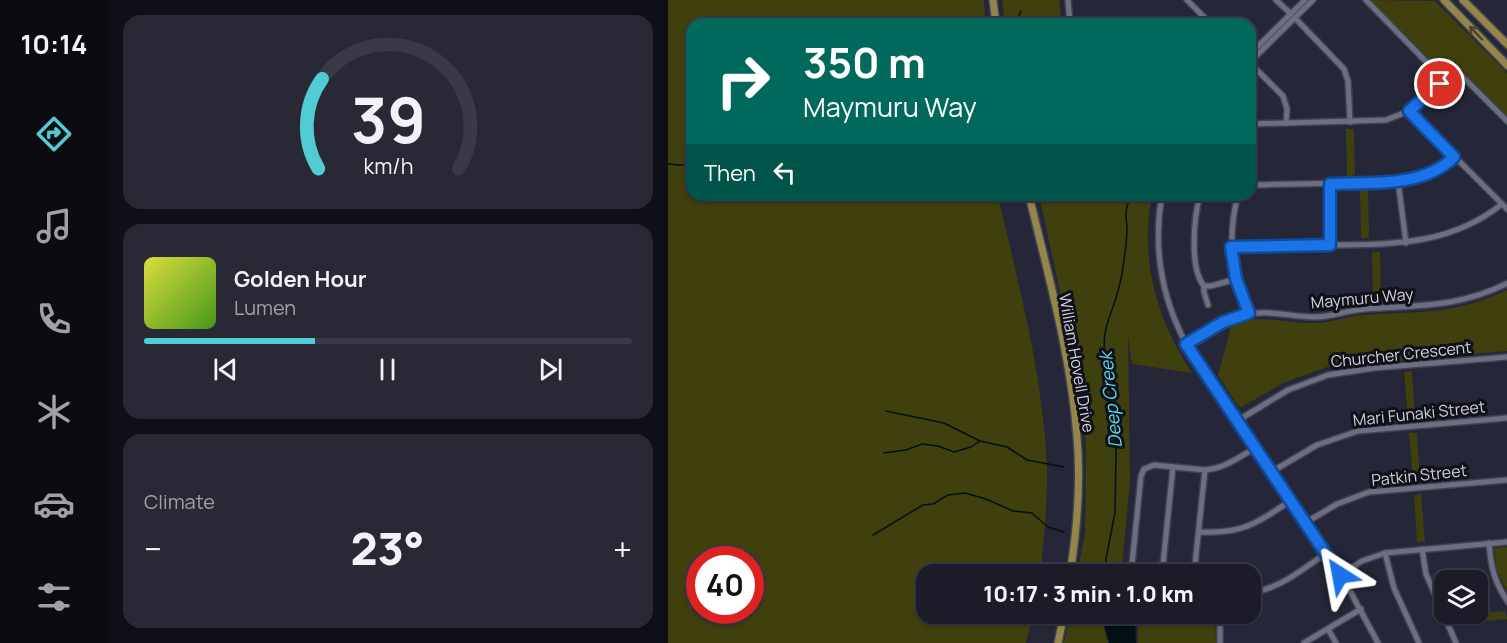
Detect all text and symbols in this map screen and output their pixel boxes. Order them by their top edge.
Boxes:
text: 10:14 [20,25,88,62]
one-way arrow [1469,26,1483,41]
text: 350 m [803,33,926,91]
icon: right [704,42,782,120]
pin [1414,58,1465,109]
icon: arrive [1423,67,1456,100]
text: 39 [350,76,426,162]
text: Maymuru Way [803,88,977,125]
icon: directions [33,113,75,155]
text: km/h [363,152,413,181]
icon: left [768,156,801,189]
text: Then [704,158,756,188]
icon: music [33,205,75,247]
text: Golden Hour [234,264,367,294]
street label: Maymuru Way [1310,283,1415,313]
street label: William Hovell Drive [1054,292,1100,434]
text: Lumen [234,294,296,321]
icon: phone [33,298,75,340]
street label: Churcher Crescent [1330,336,1472,372]
water label: Deep Creek [1093,348,1127,449]
icon: previous [209,353,242,386]
icon: pause [371,353,404,386]
icon: next [534,353,567,386]
icon: climate [33,391,75,433]
street label: Mari Funaki Street [1352,395,1486,431]
street label: Patkin Street [1370,459,1468,491]
icon: car [33,483,75,525]
text: Climate [144,488,215,515]
text: 23° [350,517,424,579]
text: − [144,526,162,571]
text: + [613,526,632,571]
position arrow [1308,543,1372,607]
speed limit sign: 40 [686,546,764,624]
map controls [1434,570,1488,624]
button: layers [1434,570,1488,624]
icon: filters [33,576,75,618]
text: 10:17 · 3 min · 1.0 km [983,579,1194,609]

